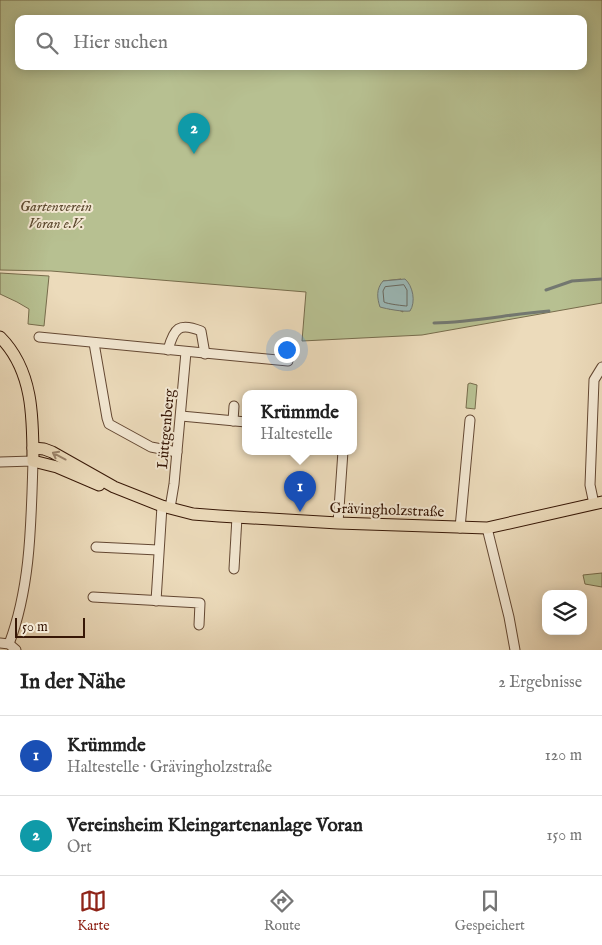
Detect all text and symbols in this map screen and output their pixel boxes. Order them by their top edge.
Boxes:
search box [15,15,587,70]
icon: search [33,29,61,57]
text: Hier suchen [73,31,168,55]
pin: 2 [178,113,210,154]
park label: Gartenverein Voran e.V. [20,197,92,233]
your location [274,337,300,363]
street label: Lüttgenberg [153,387,179,470]
popup [242,390,357,455]
text: Krümmde [260,401,339,425]
text: Haltestelle [260,425,333,445]
one-way arrow [52,451,67,460]
pin: 1 [284,471,316,512]
street label: Grävingholzstraße [329,499,445,521]
map controls [542,590,587,635]
button: layers [542,590,587,635]
scale bar [15,615,85,638]
text: 50 m [22,618,48,636]
text: In der Nähe [20,669,126,696]
text: 2 Ergebnisse [498,673,582,693]
text: Krümmde [67,734,146,758]
text: 1 [33,746,39,766]
text: 120 m [545,746,582,766]
text: Haltestelle · Grävingholzstraße [67,758,272,778]
text: Vereinsheim Kleingartenanlage Voran [67,814,363,838]
text: 2 [32,826,40,846]
text: 150 m [547,826,582,846]
text: Ort [67,838,92,858]
tab: Karte [77,887,110,935]
tab: Route [264,887,301,935]
tab: Gespeichert [455,887,525,935]

